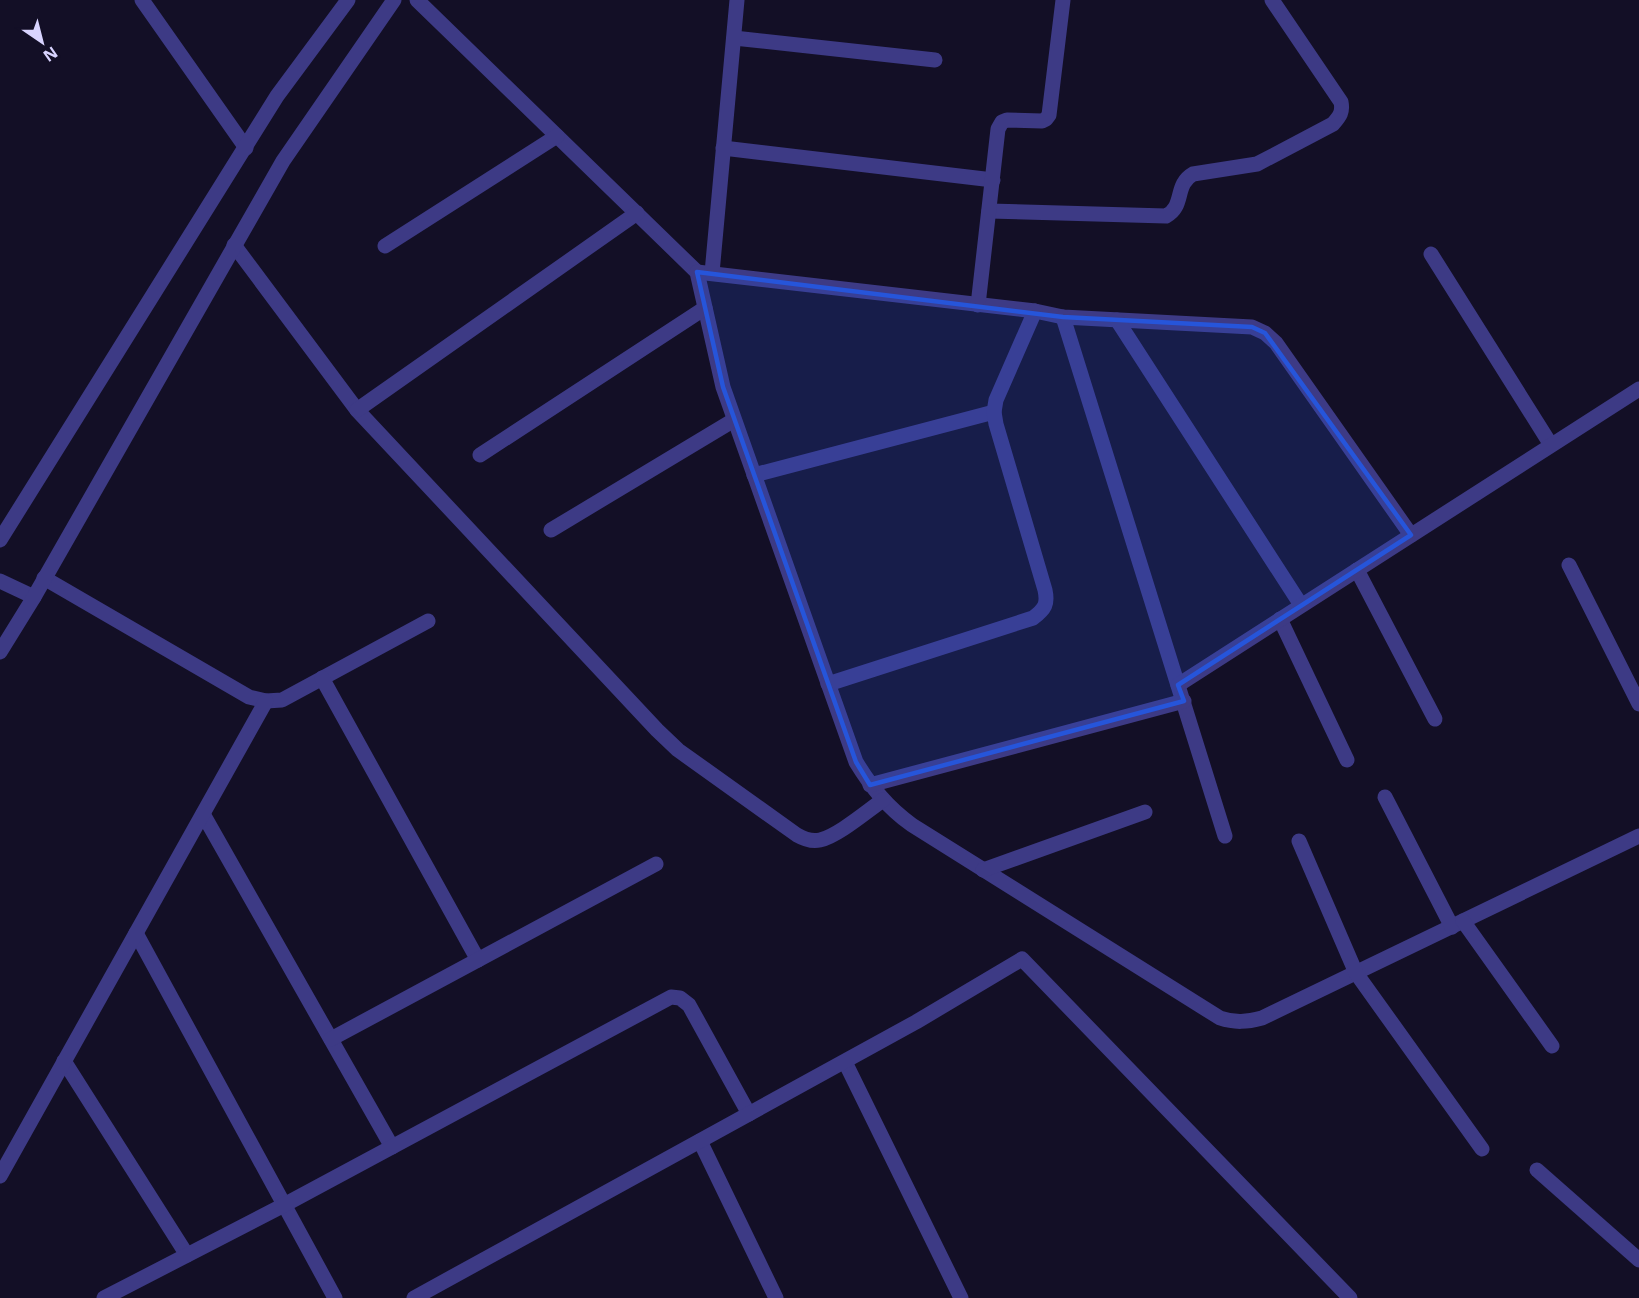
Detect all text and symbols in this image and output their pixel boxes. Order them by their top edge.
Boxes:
north arrow [12,12,72,72]
text: N [39,42,62,67]

